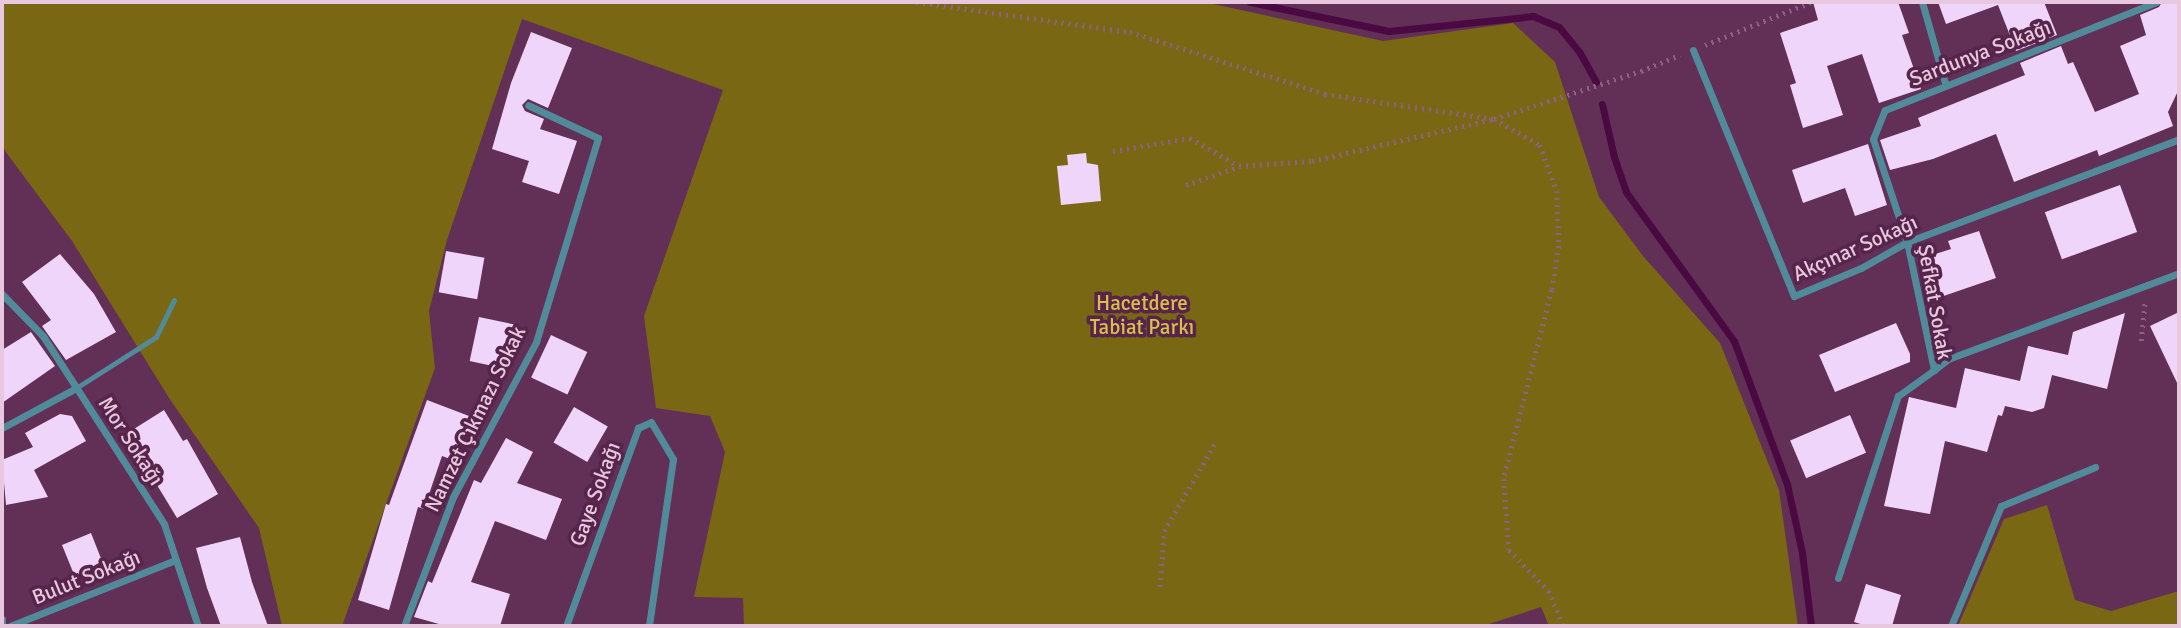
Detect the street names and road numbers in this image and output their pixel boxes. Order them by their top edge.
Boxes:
street label: Sardunya Sokağı [1906,15,2054,91]
street label: Akçınar Sokağı [1789,209,1921,287]
street label: Şefkat Sokak [1912,242,1958,362]
street label: Namzet Çıkmazı Sokak [419,322,531,516]
street label: Mor Sokağı [93,392,169,490]
street label: Gaye Sokağı [565,438,625,550]
street label: Bulut Sokağı [28,544,144,610]

